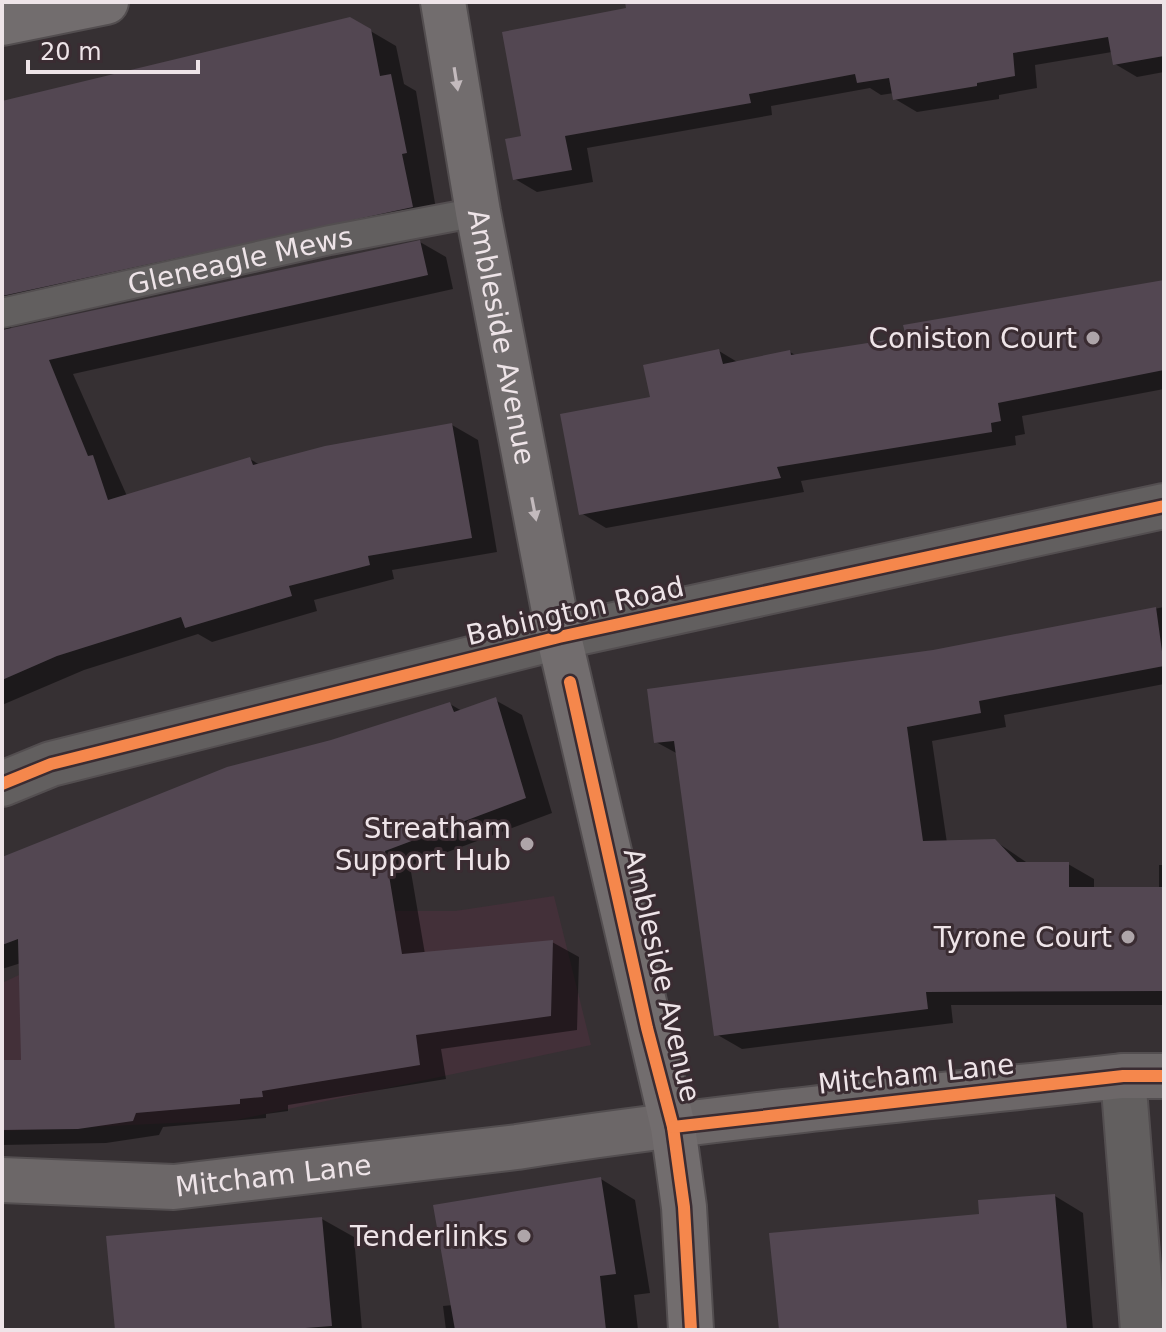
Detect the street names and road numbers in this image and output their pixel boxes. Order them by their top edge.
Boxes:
street label: Ambleside Avenue [461,206,542,467]
street label: Gleneagle Mews [125,220,355,301]
street label: Babington Road [463,570,687,652]
street label: Ambleside Avenue [617,845,707,1105]
street label: Mitcham Lane [816,1047,1016,1101]
street label: Mitcham Lane [173,1148,373,1203]

